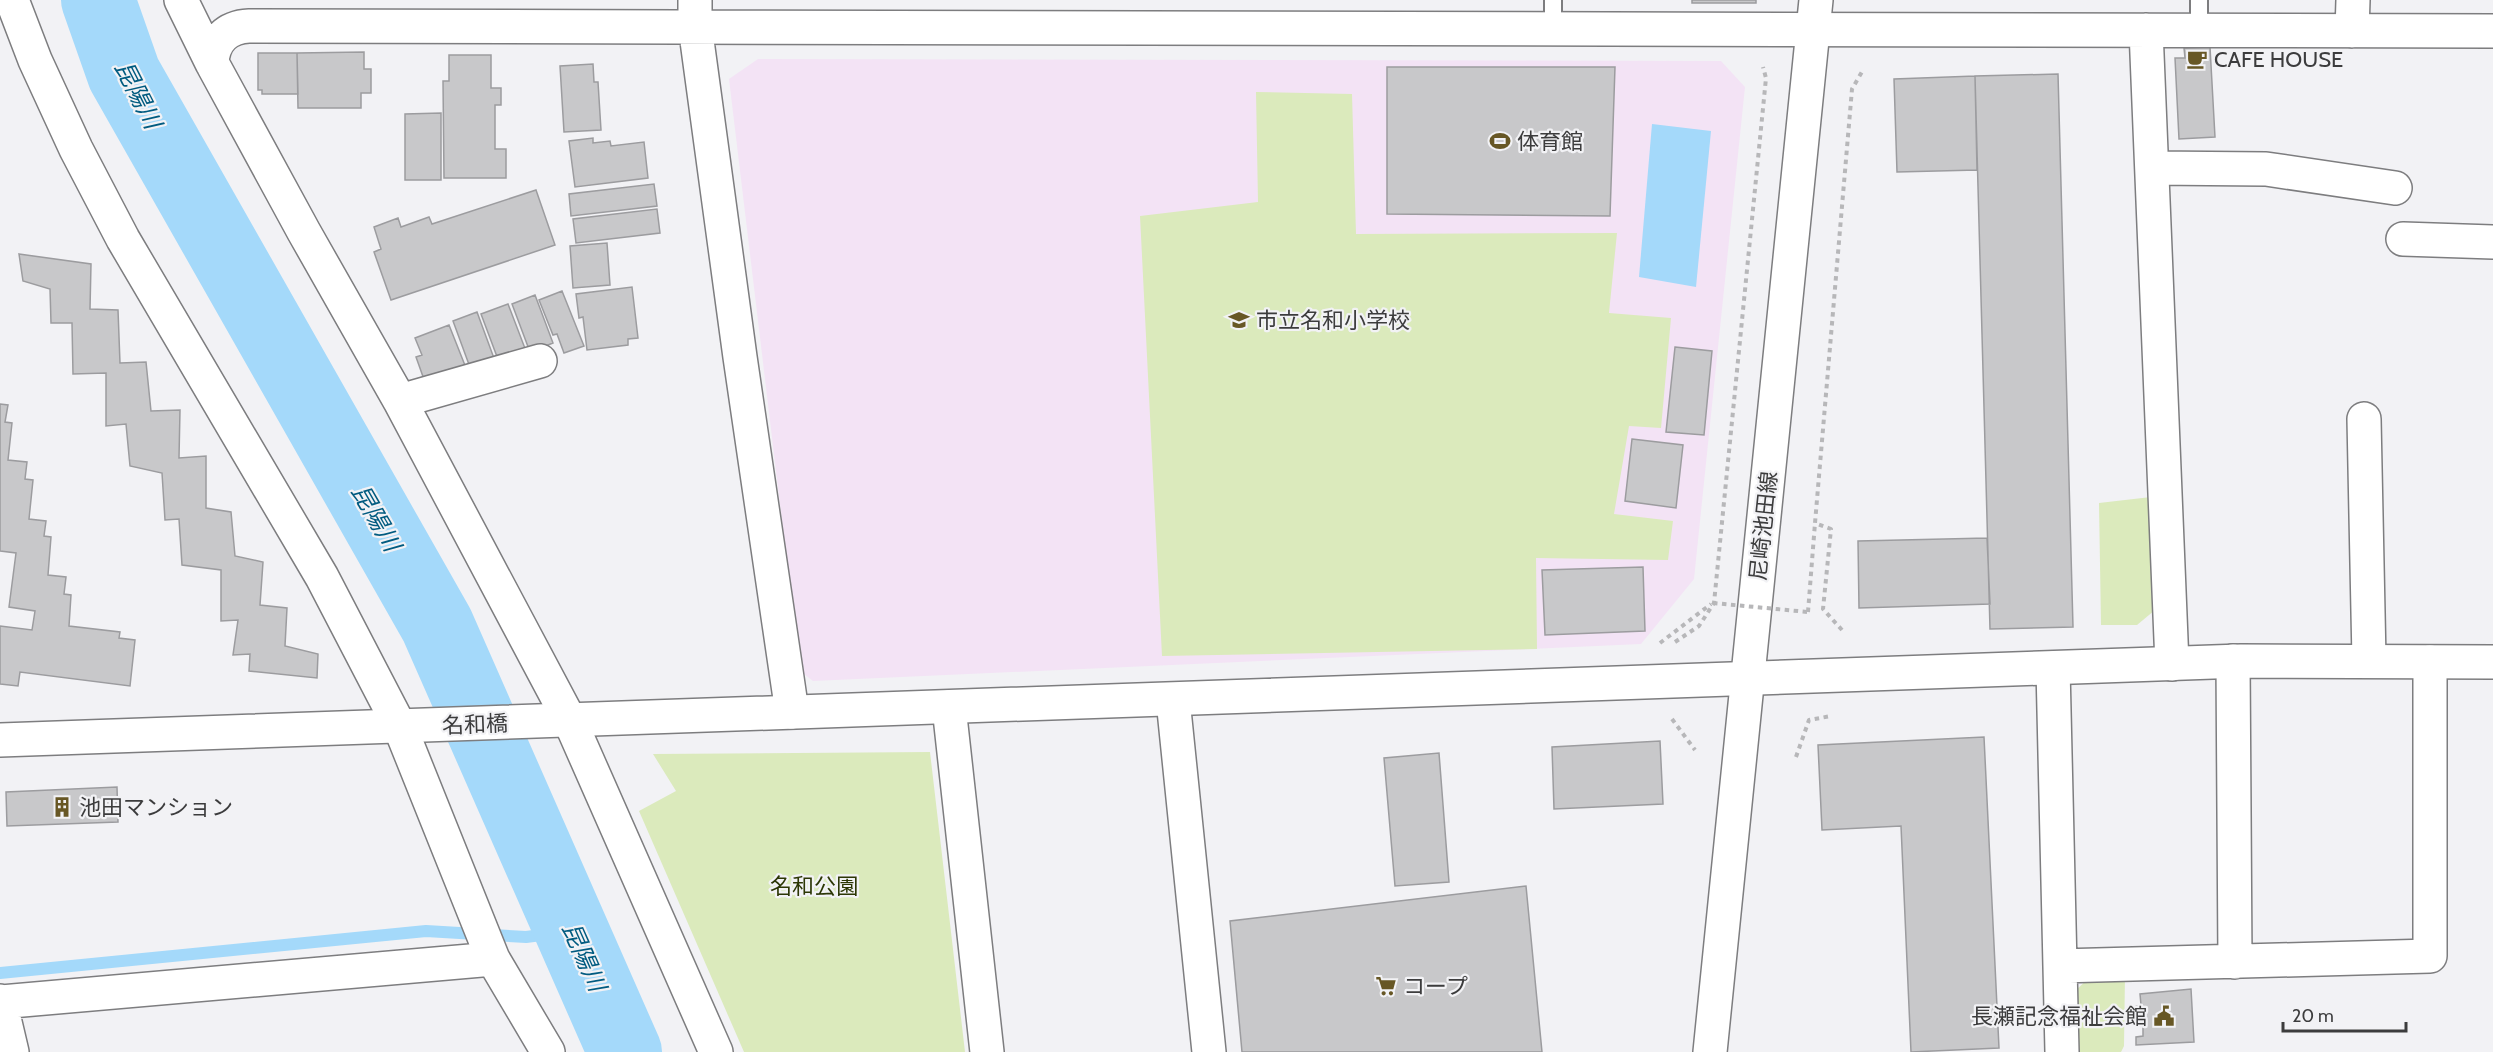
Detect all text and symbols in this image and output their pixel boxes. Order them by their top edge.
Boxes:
place label: CAFE HOUSE [2214,46,2343,73]
cafe icon: CAFE HOUSE [2185,47,2209,71]
water label: 昆陽川 [109,56,169,136]
place label: 体育館 [1517,128,1583,155]
sports icon: 体育館 [1488,129,1512,153]
place label: 市立名和小学校 [1256,307,1410,334]
school or university icon: 市立名和小学校 [1227,308,1251,332]
street label: 尼崎池田線 [1744,470,1783,582]
water label: 昆陽川 [346,479,408,559]
street label: 名和橋 [442,710,508,739]
place label: 池田マンション [79,794,233,821]
building icon: 池田マンション [50,795,74,819]
park label: 名和公園 [770,873,858,900]
water label: 昆陽川 [557,918,614,998]
place label: コープ [1403,973,1468,1000]
supermarket icon: コープ [1374,974,1398,998]
scale bar [2283,995,2406,1033]
place label: 長瀬記念福祉会館 [1971,1003,2147,1030]
public building icon: 長瀬記念福祉会館 [2152,1004,2176,1028]
text: 20 m [2292,1005,2334,1027]

